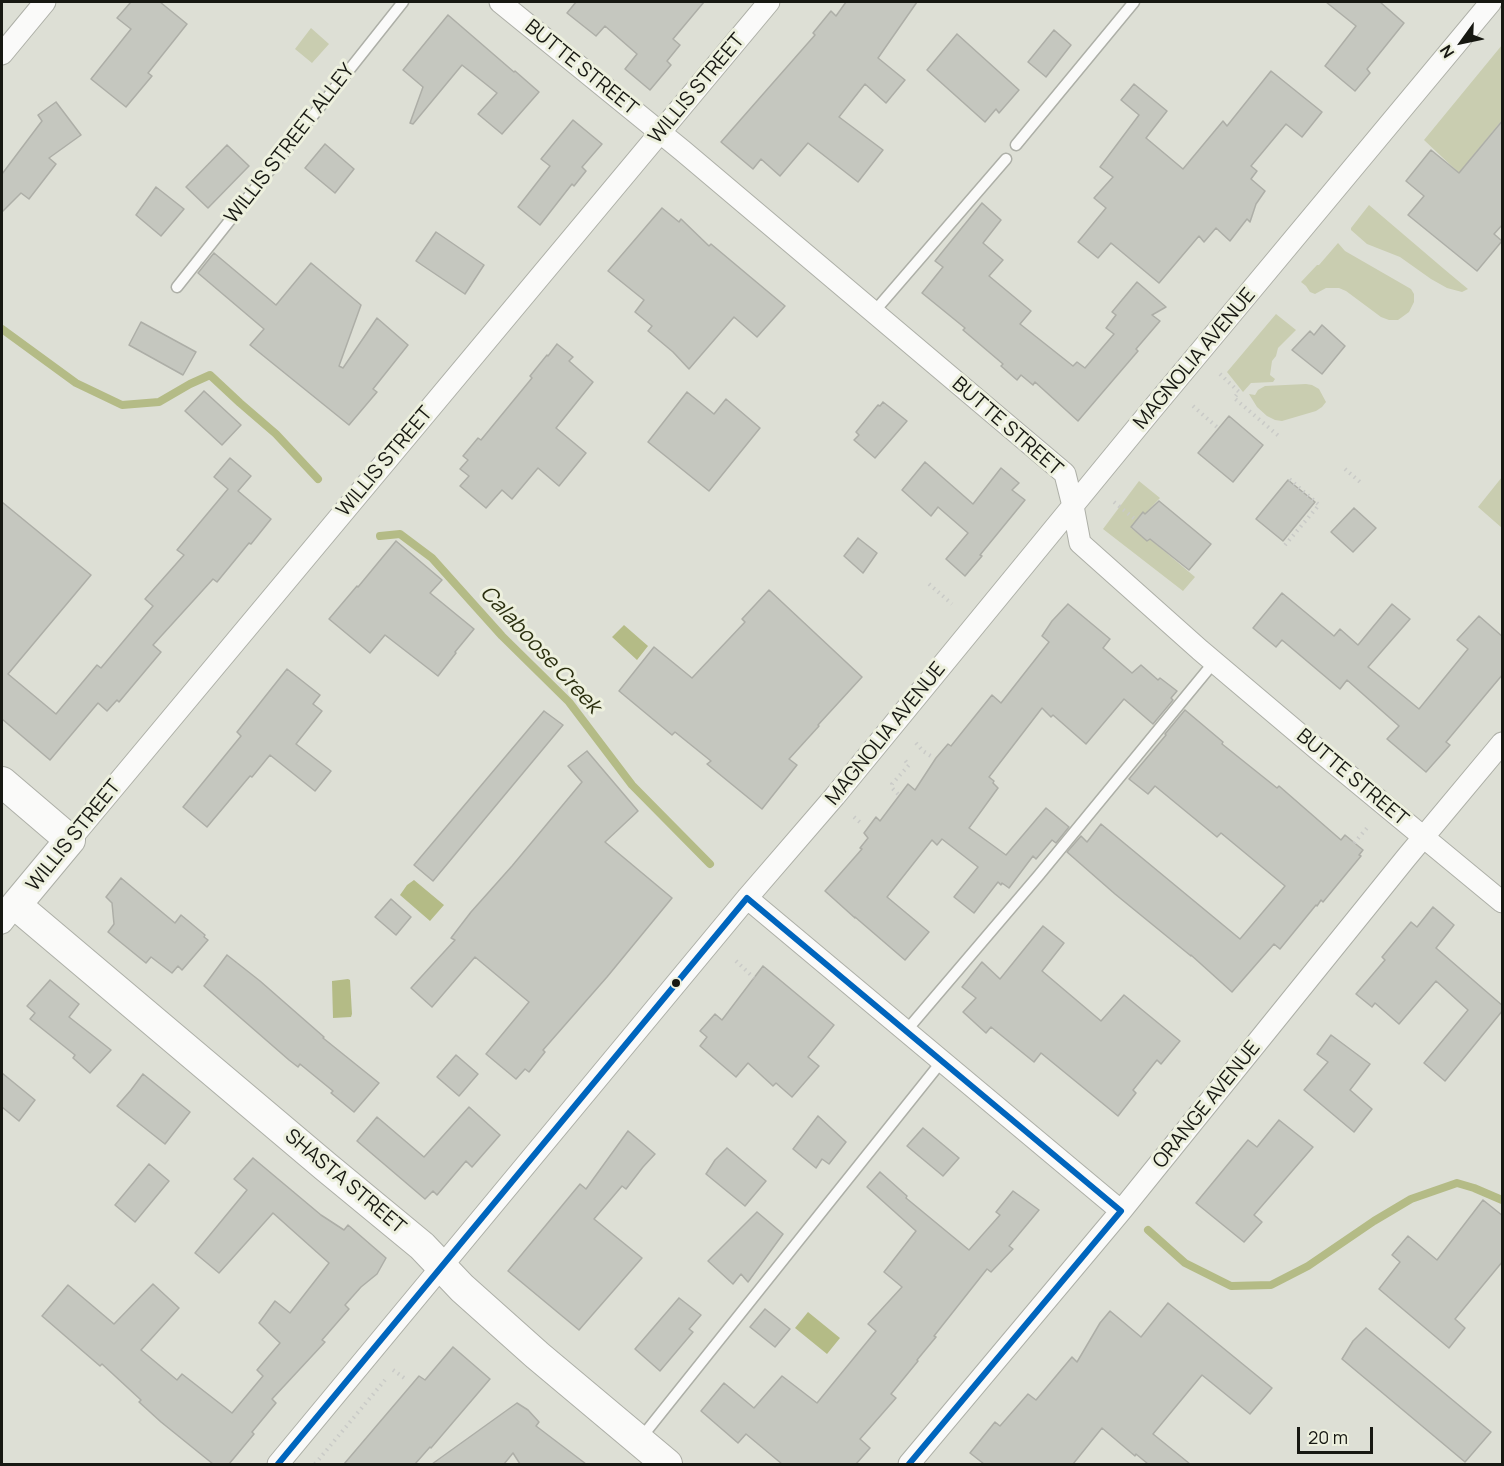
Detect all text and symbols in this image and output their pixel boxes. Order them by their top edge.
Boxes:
north arrow [1432,12,1492,72]
street label: BUTTE STREET [520,15,642,121]
street label: WILLIS STREET [644,29,750,149]
text: N [1435,41,1459,63]
street label: WILLIS STREET ALLEY [220,59,360,229]
street label: MAGNOLIA AVENUE [1129,284,1261,434]
street label: BUTTE STREET [947,373,1067,481]
street label: WILLIS STREET [332,402,438,522]
water label: Calaboose Creek [474,581,606,719]
street label: MAGNOLIA AVENUE [821,658,951,810]
street label: BUTTE STREET [1291,724,1413,832]
street label: WILLIS STREET [22,775,126,897]
unlabelled marker [670,977,682,989]
street label: ORANGE AVENUE [1148,1037,1266,1173]
street label: SHASTA STREET [280,1124,410,1240]
scale bar [1300,1415,1376,1453]
text: 20 m [1308,1425,1348,1449]

